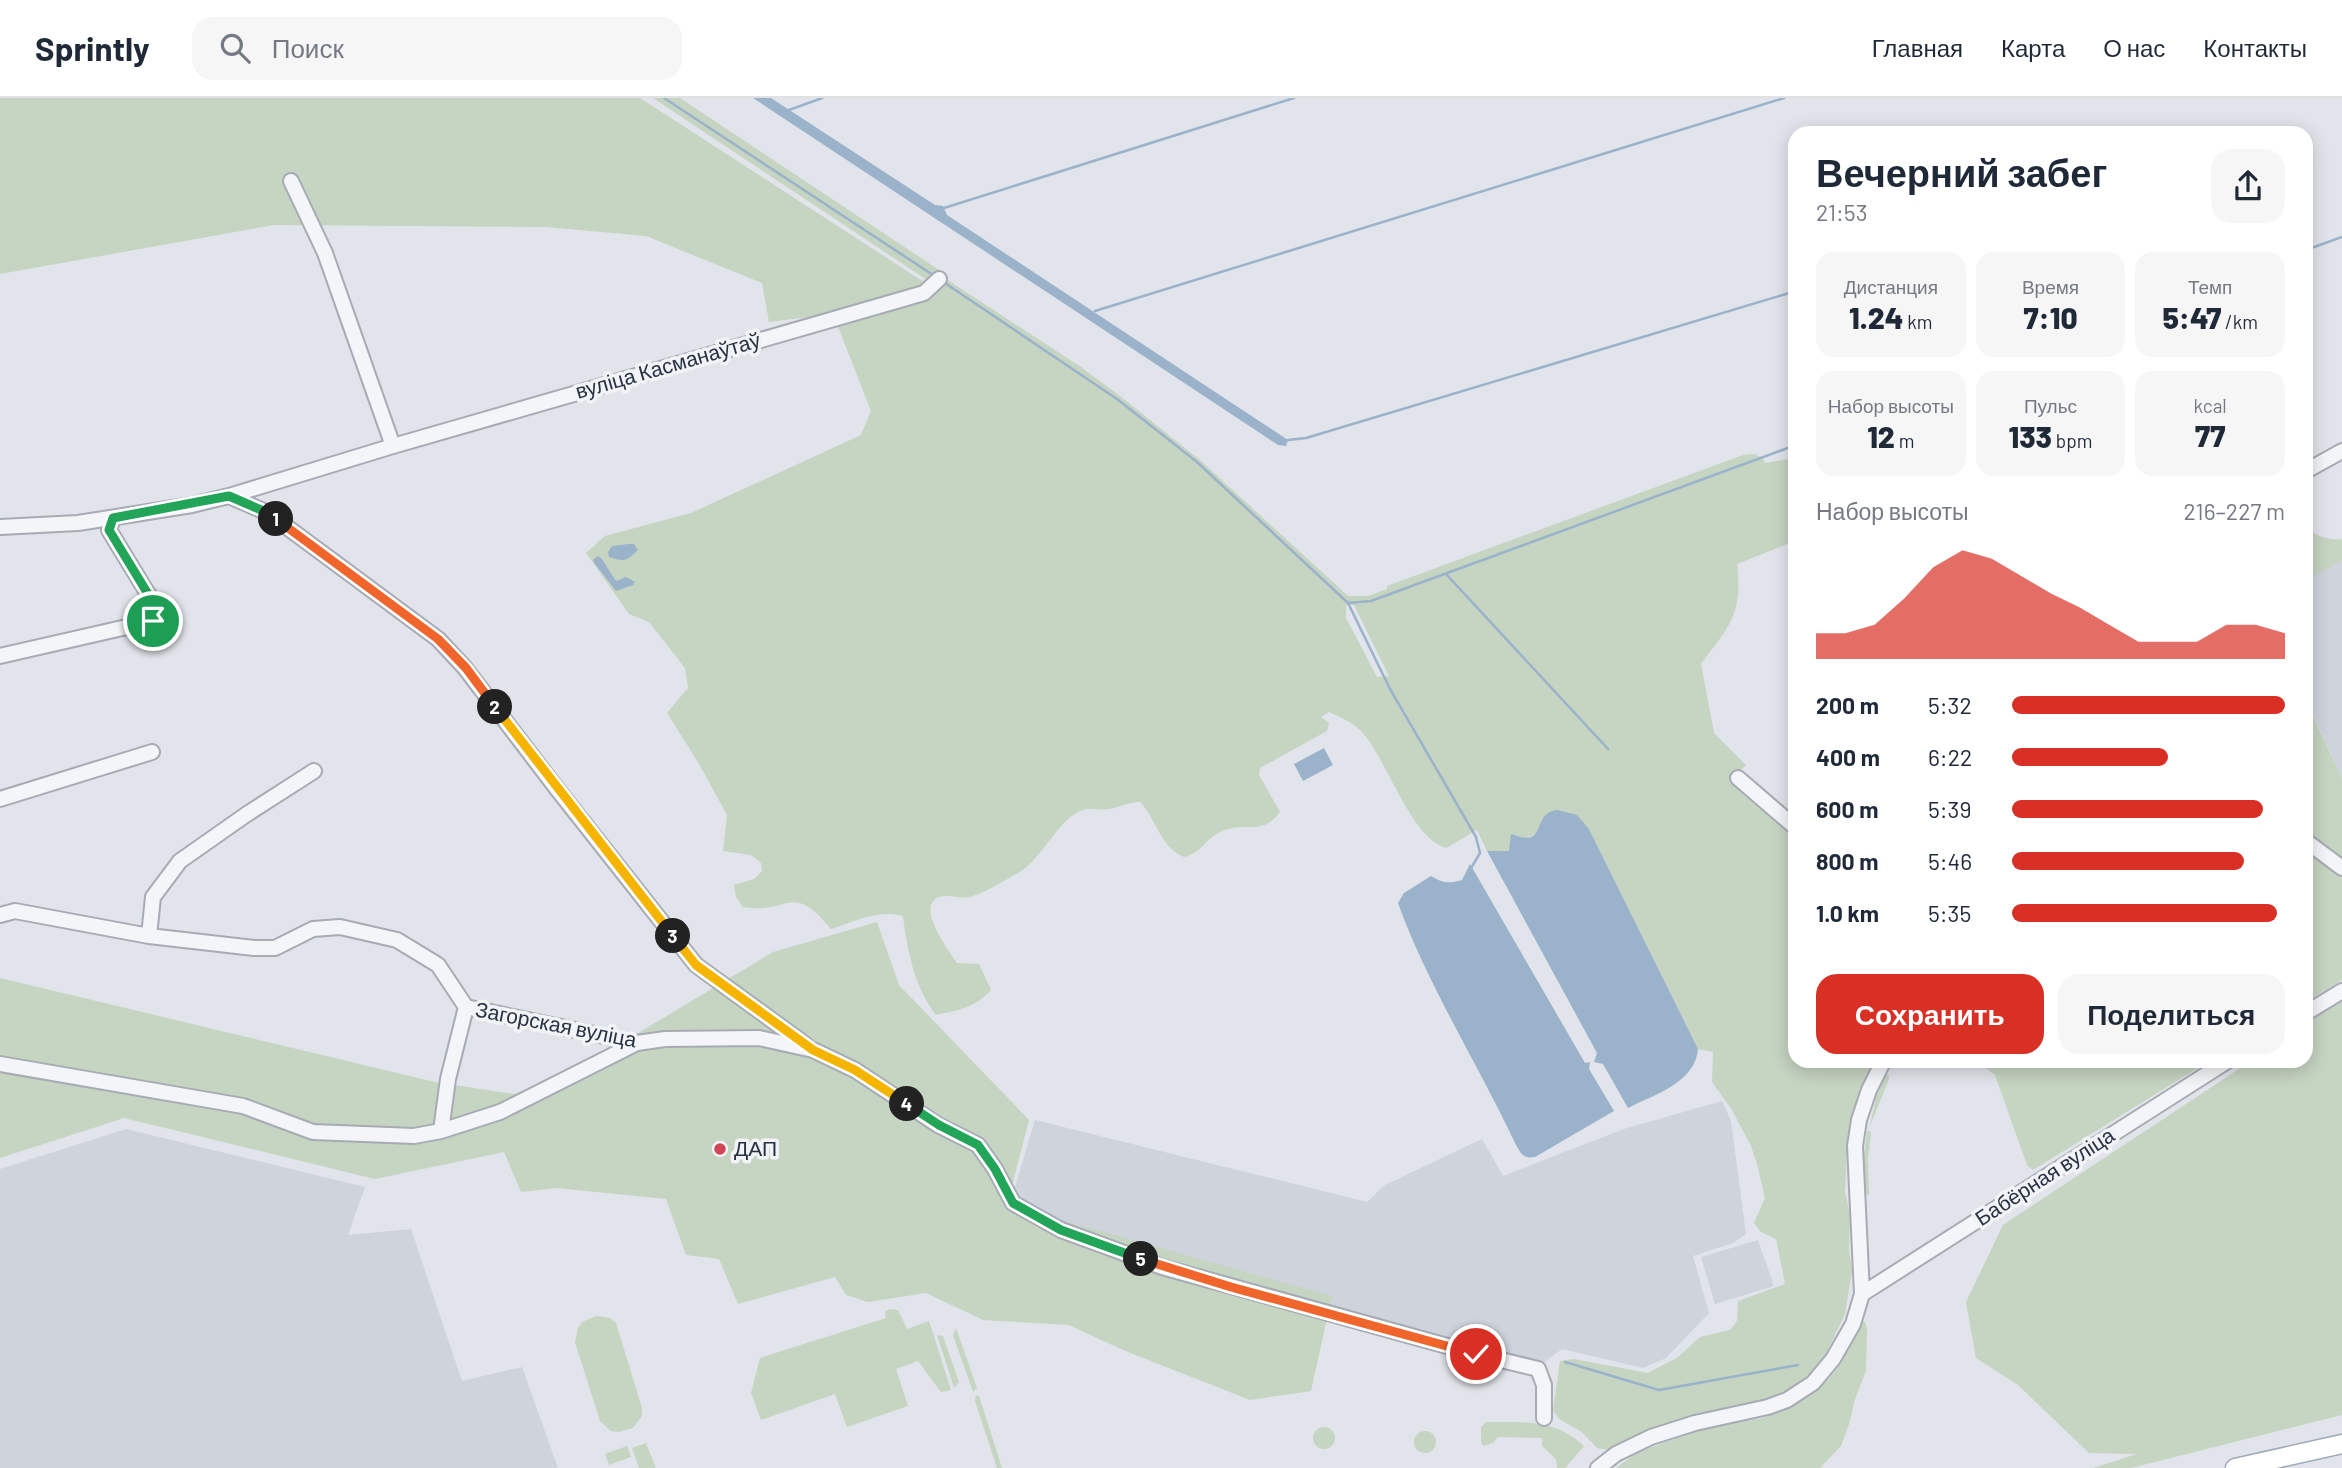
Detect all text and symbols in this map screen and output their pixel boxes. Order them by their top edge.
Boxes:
search box [192,17,682,80]
text: Sprintly [35,28,150,68]
icon: search [216,29,254,67]
text: Поиск [272,32,344,63]
text: Главная [1872,33,1963,62]
text: Карта [2001,33,2065,62]
text: О нас [2103,33,2165,62]
text: Контакты [2203,33,2307,62]
text: Вечерний забег [1816,149,2107,195]
button: share [2211,149,2285,223]
text: 21:53 [1816,198,1868,226]
text: Дистанция [1844,275,1938,298]
text: Время [2022,275,2079,298]
text: Темп [2188,275,2232,298]
text: 1.24 [1849,299,1904,335]
text: 7:10 [2023,299,2078,335]
text: 5:47 [2162,299,2221,335]
text: km [1904,310,1933,333]
text: /km [2221,310,2258,333]
street label: вуліца Касманаўтаў [572,326,764,403]
text: Набор высоты [1828,394,1954,417]
text: Пульс [2024,394,2077,417]
text: kcal [2194,394,2227,417]
text: 77 [2195,417,2225,453]
text: 12 [1867,418,1895,454]
text: 133 [2009,418,2052,454]
text: m [1895,429,1914,452]
text: bpm [2052,429,2092,452]
text: Набор высоты [1816,497,1969,525]
text: 216–227 m [2184,497,2285,525]
pin: 1 [258,502,294,536]
text: 1 [272,507,279,530]
pin [123,591,183,651]
icon: arrive [134,602,172,640]
pin: 2 [477,690,512,724]
text: 200 m [1816,691,1879,719]
text: 5:32 [1928,691,1972,719]
text: 2 [489,695,500,718]
text: 400 m [1816,743,1880,771]
text: 6:22 [1928,743,1972,771]
text: 600 m [1816,795,1878,823]
text: 5:39 [1928,795,1971,823]
text: 800 m [1816,847,1878,875]
text: 5:46 [1928,847,1972,875]
text: 1.0 km [1816,899,1879,927]
text: 5:35 [1928,899,1971,927]
pin: 3 [656,918,690,954]
text: 3 [667,924,678,947]
button: Сохранить [1816,974,2044,1054]
button: Поделиться [2058,974,2285,1054]
street label: Загорская вуліца [474,996,639,1051]
pin: 4 [890,1086,925,1122]
text: 4 [901,1092,912,1115]
street label: Бабёрная вуліца [1970,1121,2119,1230]
place label: ДАП [734,1135,777,1160]
marker: ДАП [712,1141,728,1157]
pin: 5 [1124,1242,1158,1276]
text: 5 [1135,1247,1146,1270]
pin [1446,1324,1506,1384]
icon: check [1457,1335,1495,1373]

